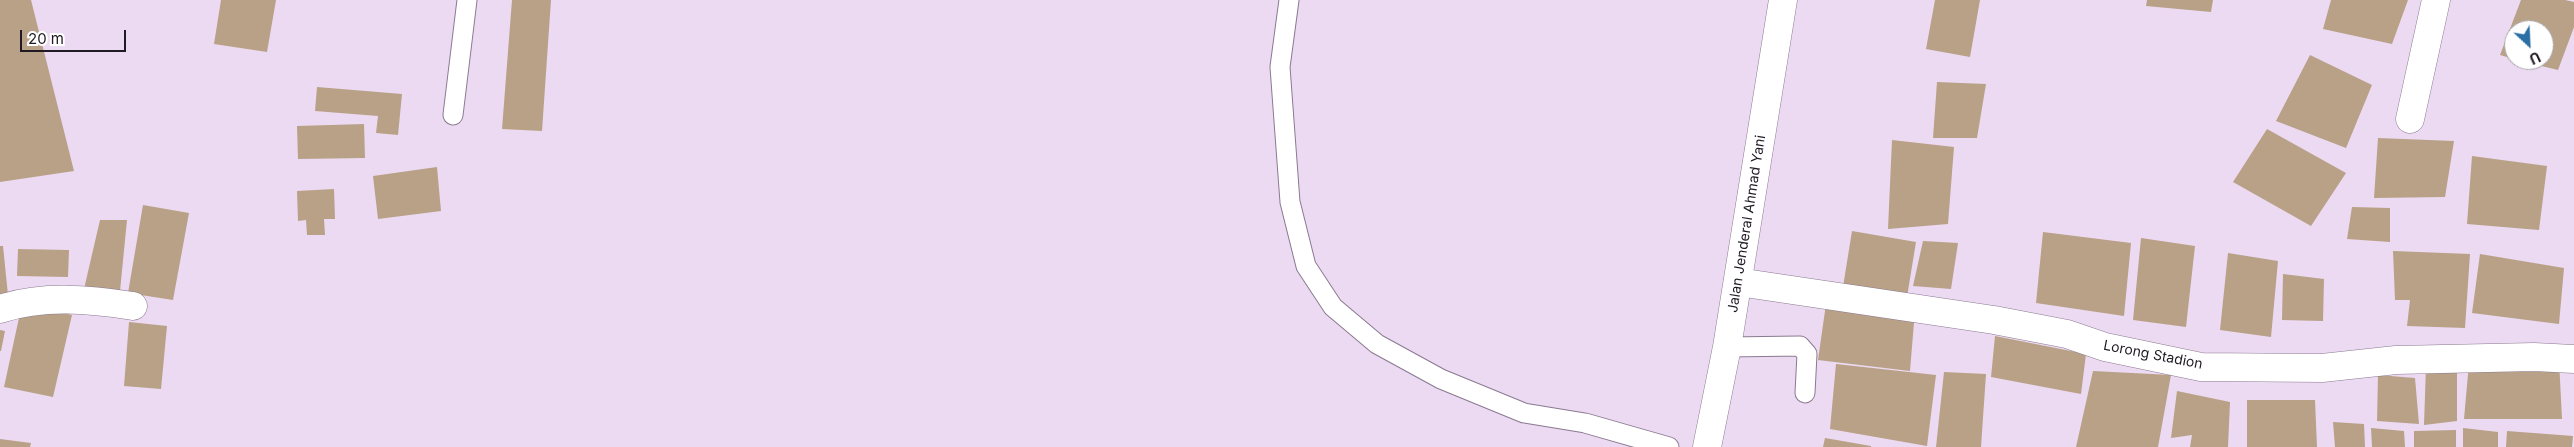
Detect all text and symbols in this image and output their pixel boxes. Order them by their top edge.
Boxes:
scale bar [22,20,129,52]
north arrow [2504,20,2554,70]
text: 20 m [28,29,64,48]
text: U [2527,48,2543,68]
street label: Jalan Jenderal Ahmad Yani [1725,134,1769,314]
street label: Lorong Stadion [2102,337,2204,373]

